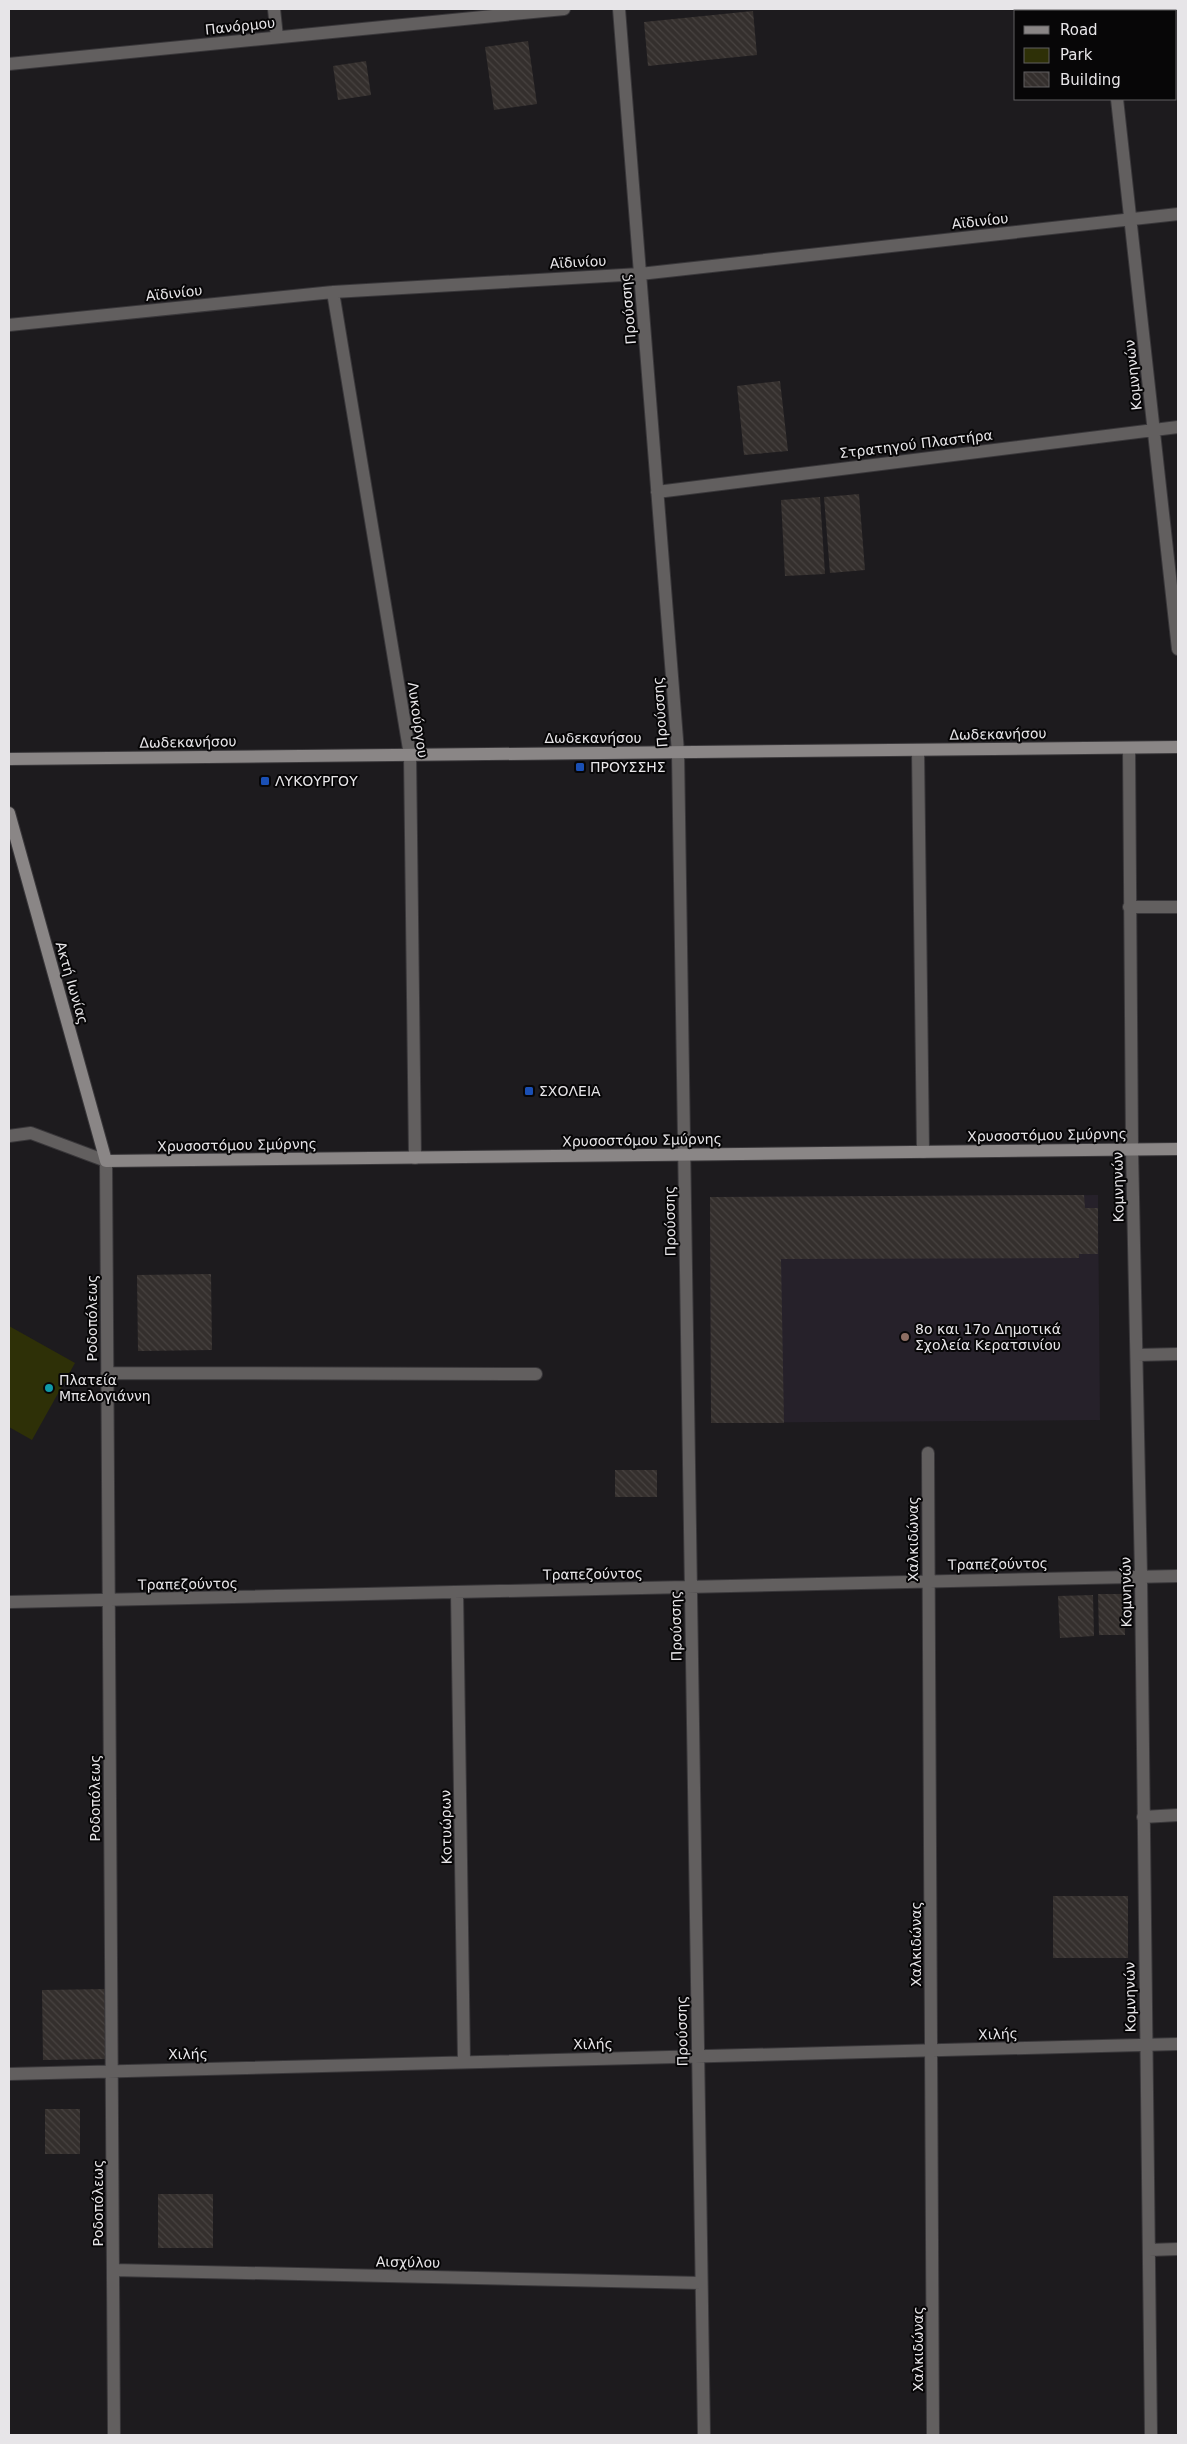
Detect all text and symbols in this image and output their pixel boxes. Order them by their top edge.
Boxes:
legend [1014,10,1177,100]
street label: Πανόρμου [204,14,276,38]
text: Road [1060,21,1098,39]
text: Park [1060,46,1093,64]
text: Building [1060,71,1121,89]
street label: Αϊδινίου [951,210,1009,232]
street label: Αϊδινίου [549,253,607,271]
street label: Προύσσης [617,273,639,345]
street label: Αϊδινίου [145,282,203,304]
street label: Κομνηνών [1121,339,1145,411]
street label: Στρατηγού Πλαστήρα [838,427,994,461]
street label: Προύσσης [650,676,670,748]
street label: Λυκούργου [405,681,431,759]
street label: Δωδεκανήσου [949,725,1047,743]
street label: Δωδεκανήσου [544,730,642,746]
street label: Δωδεκανήσου [139,733,237,751]
place label: ΠΡΟΥΣΣΗΣ [590,759,666,775]
marker: ΠΡΟΥΣΣΗΣ [574,761,586,773]
place label: ΛΥΚΟΥΡΓΟΥ [275,773,358,789]
marker: ΛΥΚΟΥΡΓΟΥ [259,775,271,787]
street label: Ακτή Ιωνίας [53,940,91,1026]
place label: ΣΧΟΛΕΙΑ [539,1083,601,1099]
marker: ΣΧΟΛΕΙΑ [523,1085,535,1097]
street label: Χρυσοστόμου Σμύρνης [967,1126,1127,1144]
street label: Χρυσοστόμου Σμύρνης [562,1131,722,1149]
street label: Χρυσοστόμου Σμύρνης [157,1136,317,1154]
street label: Κομνηνών [1109,1151,1127,1222]
street label: Προύσσης [661,1185,679,1257]
street label: Ροδοπόλεως [84,1275,100,1361]
place label: 8ο και 17ο Δημοτικά Σχολεία Κερατσινίου [915,1321,1061,1353]
marker: 8ο και 17ο Δημοτικά Σχολεία Κερατσινίου [899,1331,911,1343]
place label: Πλατεία Μπελογιάννη [59,1372,151,1404]
marker: Πλατεία Μπελογιάννη [43,1382,55,1394]
street label: Χαλκιδώνας [905,1496,921,1582]
street label: Τραπεζούντος [947,1555,1048,1573]
street label: Κομνηνών [1117,1556,1135,1627]
street label: Τραπεζούντος [542,1565,643,1583]
street label: Τραπεζούντος [137,1575,238,1593]
street label: Προύσσης [667,1590,685,1662]
street label: Ροδοπόλεως [87,1755,103,1841]
street label: Κοτυώρων [437,1789,455,1864]
street label: Χαλκιδώνας [908,1901,924,1987]
street label: Κομνηνών [1121,1961,1139,2032]
street label: Προύσσης [673,1995,691,2067]
street label: Χιλής [978,2025,1018,2043]
street label: Χιλής [573,2036,613,2052]
street label: Χιλής [168,2046,208,2062]
street label: Ροδοπόλεως [90,2160,106,2246]
street label: Αισχύλου [376,2253,440,2271]
street label: Χαλκιδώνας [910,2306,926,2392]

